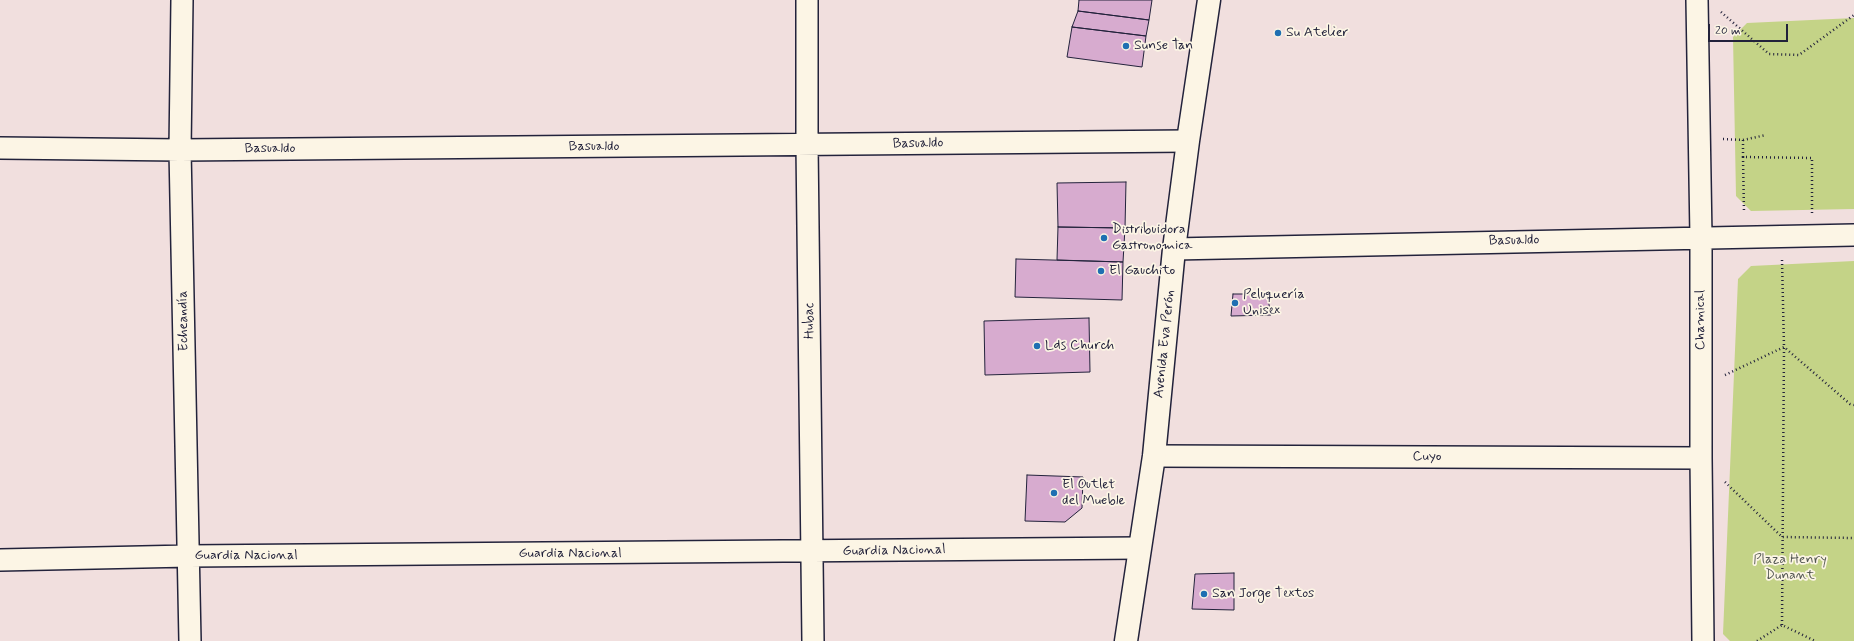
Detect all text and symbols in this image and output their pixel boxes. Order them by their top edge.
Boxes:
scale bar [1710,16,1790,42]
text: 20 m [1715,23,1741,39]
place label: Su Atelier [1286,25,1348,41]
marker: Su Atelier [1273,28,1283,38]
place label: Sunse Tan [1134,38,1193,54]
marker: Sunse Tan [1121,41,1131,51]
street label: Basualdo [892,135,944,153]
street label: Basualdo [569,139,619,155]
street label: Basualdo [245,141,295,157]
place label: Distribuidora Gastronomica [1112,222,1192,254]
street label: Basualdo [1488,232,1540,250]
marker: Distribuidora Gastronomica [1099,233,1109,243]
place label: El Gauchito [1109,263,1175,279]
marker: El Gauchito [1096,266,1106,276]
place label: Peluquería Unisex [1243,287,1305,320]
street label: Avenida Eva Perón [1151,289,1179,399]
street label: Chamical [1693,290,1709,350]
street label: Echeandía [175,291,193,351]
marker: Peluquería Unisex [1230,298,1240,308]
street label: Hubac [801,303,819,339]
place label: Lds Church [1045,338,1114,354]
marker: Lds Church [1032,341,1042,351]
street label: Cuyo [1412,449,1442,465]
place label: El Outlet del Mueble [1062,477,1125,510]
marker: El Outlet del Mueble [1049,488,1059,498]
street label: Guardia Nacional [842,542,946,560]
street label: Guardia Nacional [518,546,622,562]
street label: Guardia Nacional [194,548,298,564]
park label: Plaza Henry Dunant [1753,552,1827,584]
place label: San Jorge Textos [1212,586,1314,602]
marker: San Jorge Textos [1199,589,1209,599]

